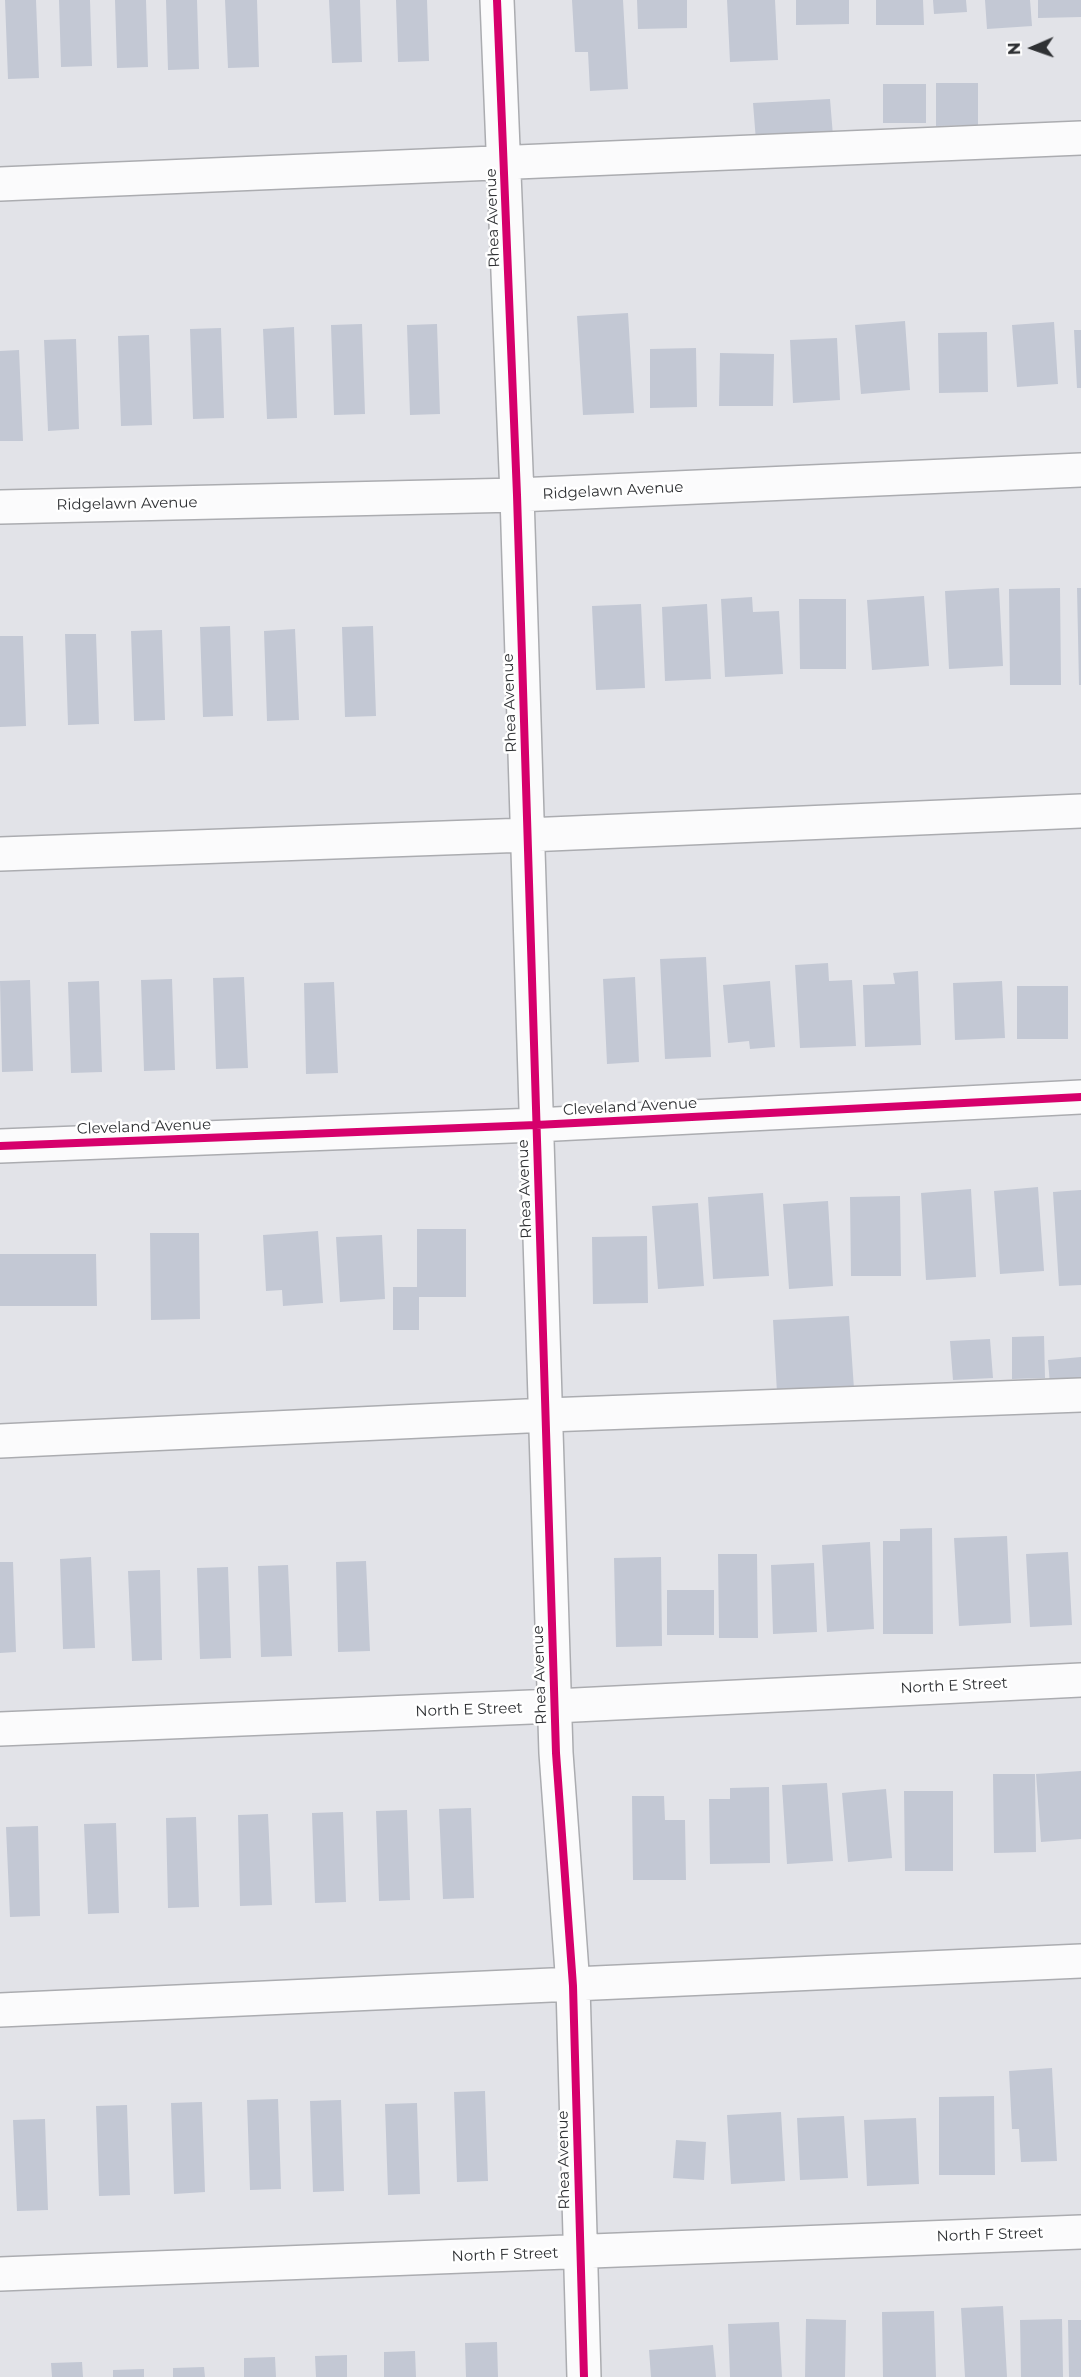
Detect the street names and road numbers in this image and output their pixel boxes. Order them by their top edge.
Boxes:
street label: Rhea Avenue [482,168,504,268]
street label: Ridgelawn Avenue [542,478,684,504]
street label: Ridgelawn Avenue [56,494,198,514]
street label: Rhea Avenue [499,653,521,753]
street label: Cleveland Avenue [562,1094,698,1120]
street label: Cleveland Avenue [77,1116,211,1138]
street label: Rhea Avenue [514,1139,536,1239]
street label: Rhea Avenue [529,1625,551,1725]
street label: North E Street [900,1674,1008,1698]
street label: North E Street [415,1699,523,1721]
street label: Rhea Avenue [554,2110,574,2210]
street label: North F Street [936,2224,1044,2246]
street label: North F Street [451,2244,559,2266]

